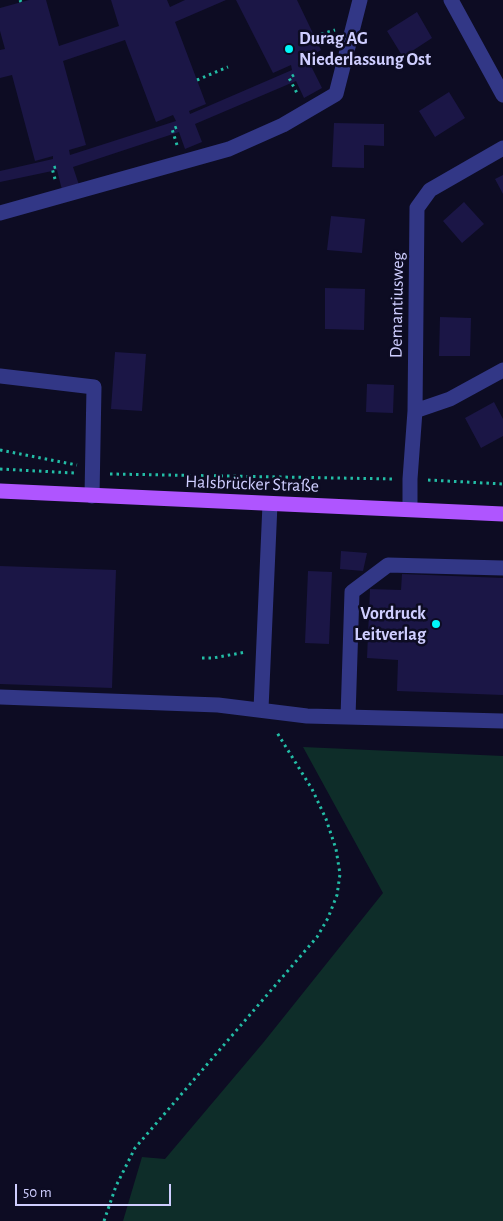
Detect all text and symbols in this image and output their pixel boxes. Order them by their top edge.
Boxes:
place label: Durag AG Niederlassung Ost [299,28,431,70]
marker: Durag AG Niederlassung Ost [283,43,295,55]
street label: Demantiusweg [385,252,409,358]
street label: Halsbrücker Straße [185,471,319,497]
place label: Vordruck Leitverlag [354,603,426,646]
marker: Vordruck Leitverlag [430,618,442,630]
scale bar [18,1174,174,1206]
text: 50 m [23,1185,52,1200]

